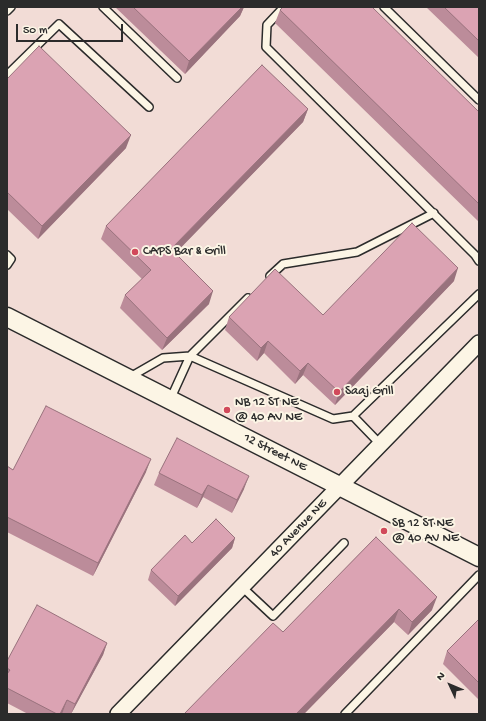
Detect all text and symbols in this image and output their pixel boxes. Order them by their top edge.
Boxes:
scale bar [18,16,125,42]
text: 50 m [23,24,48,38]
place label: CAPS Bar & Grill [143,244,226,260]
marker: CAPS Bar & Grill [130,247,140,257]
place label: Saaj Grill [345,384,394,400]
marker: Saaj Grill [332,387,342,397]
place label: NB 12 ST NE @ 40 AV NE [235,395,302,426]
marker: NB 12 ST NE @ 40 AV NE [222,405,232,415]
street label: 12 Street NE [241,430,309,476]
street label: 40 Avenue NE [267,496,331,562]
place label: SB 12 ST NE @ 40 AV NE [392,516,459,547]
marker: SB 12 ST NE @ 40 AV NE [379,526,389,536]
north arrow [430,665,470,705]
text: N [435,670,448,683]

